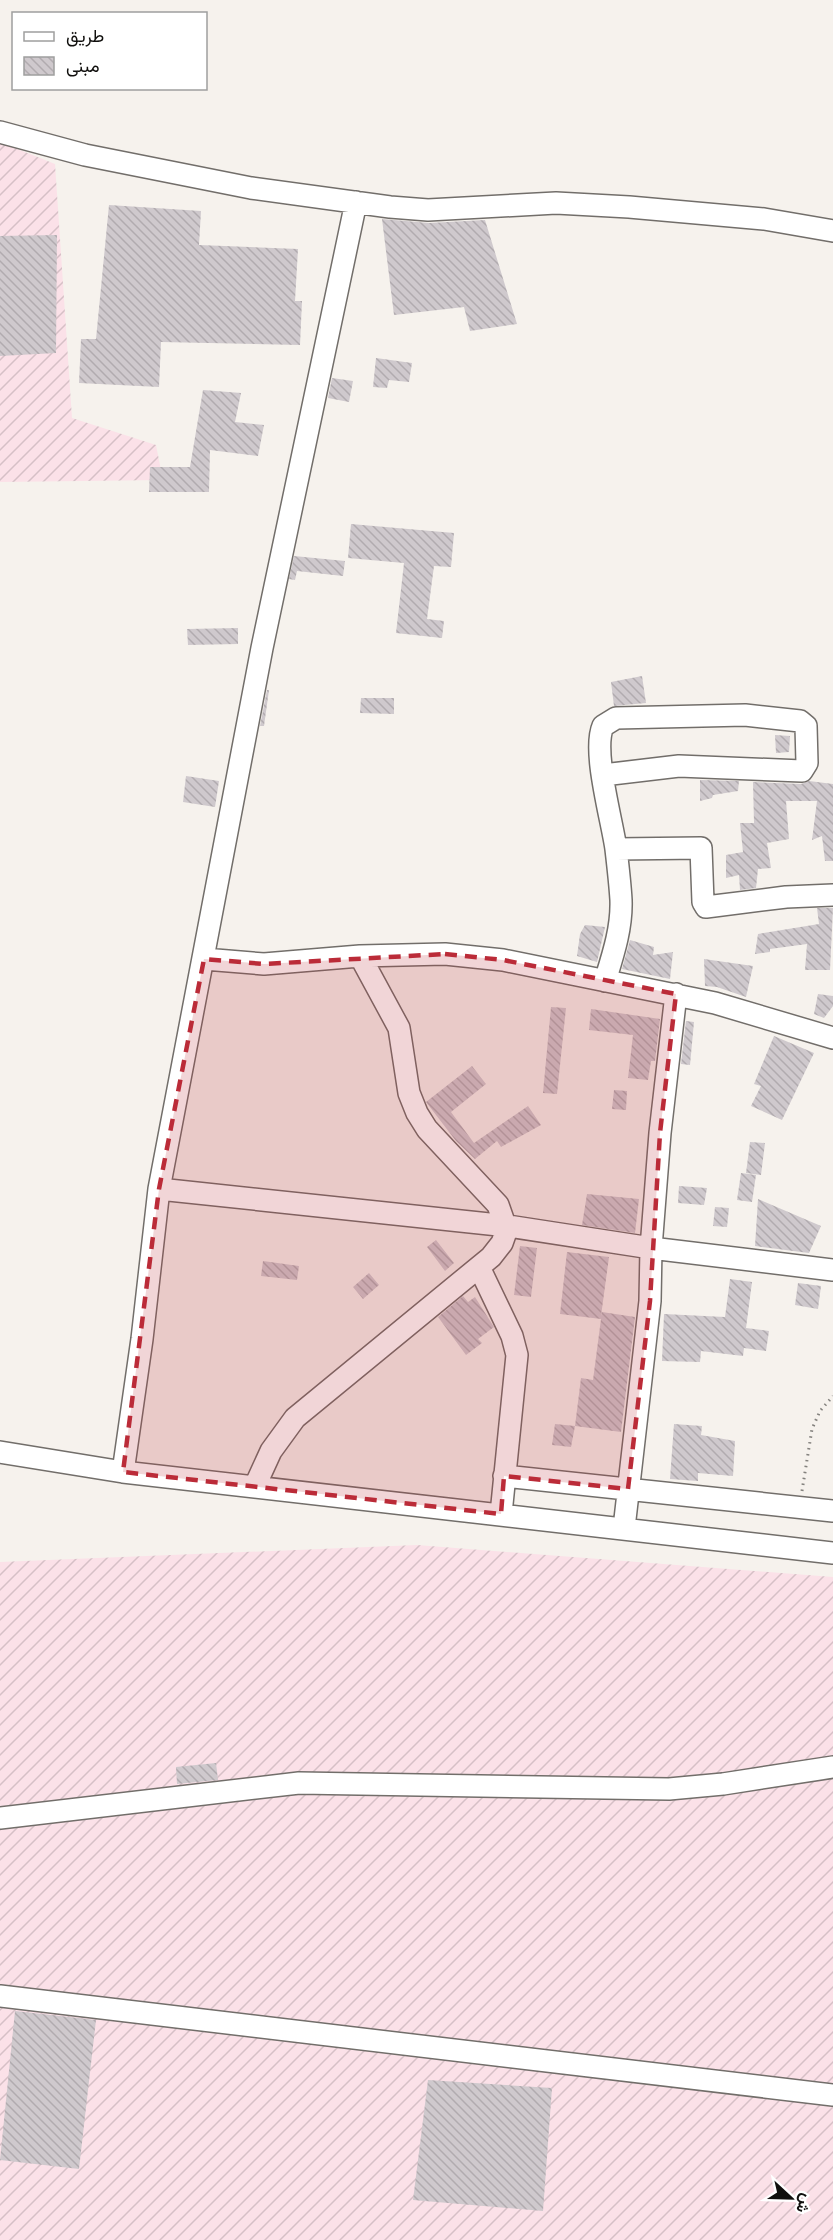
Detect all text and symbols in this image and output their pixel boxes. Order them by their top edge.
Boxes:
legend [12,12,207,90]
text: طريق [66,25,104,47]
text: مبنى [66,55,100,77]
north arrow [761,2168,821,2228]
text: ش [792,2191,818,2216]

